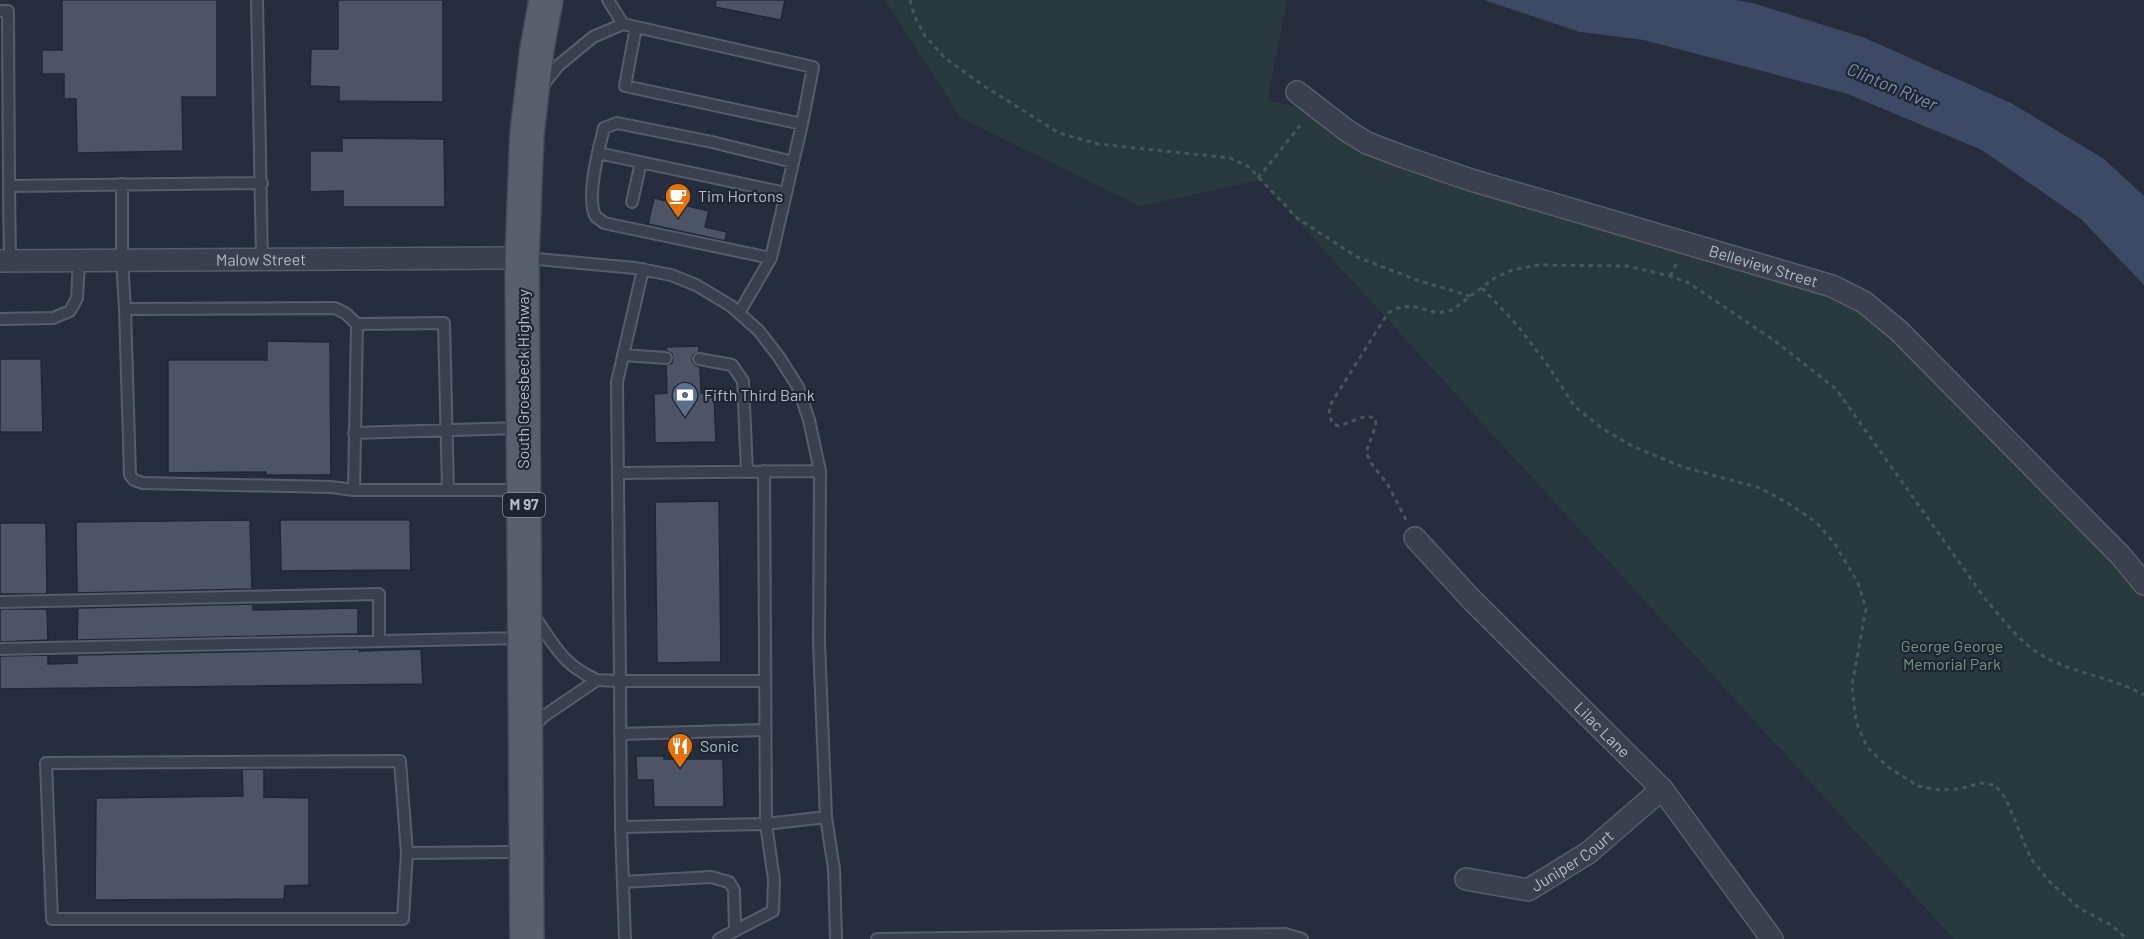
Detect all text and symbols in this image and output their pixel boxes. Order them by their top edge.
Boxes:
water label: Clinton River [1844,57,1941,115]
cafe icon: Tim Hortons [663,181,693,219]
place label: Tim Hortons [698,186,783,205]
street label: Belleview Street [1707,240,1820,290]
street label: Malow Street [216,249,306,269]
street label: South Groesbeck Highway [513,289,532,469]
bank icon: Fifth Third Bank [670,380,700,418]
place label: Fifth Third Bank [704,385,815,404]
road number: M 97 [503,493,545,517]
park label: George George Memorial Park [1901,636,2003,673]
street label: Lilac Lane [1571,698,1634,761]
restaurant icon: Sonic [665,731,695,769]
place label: Sonic [700,736,739,755]
street label: Juniper Court [1527,826,1617,895]

